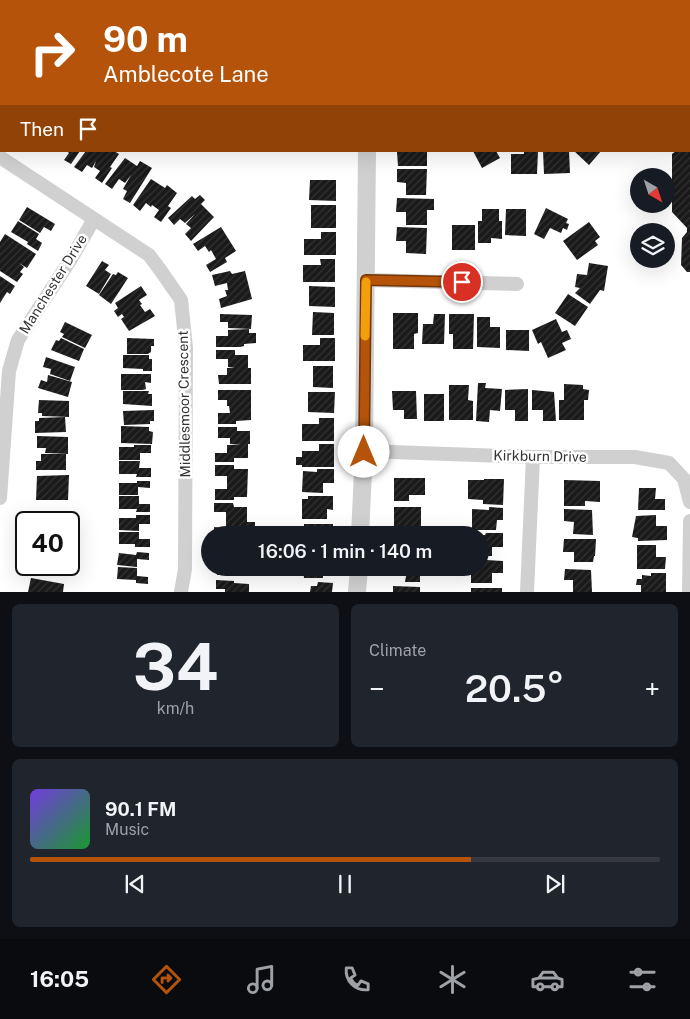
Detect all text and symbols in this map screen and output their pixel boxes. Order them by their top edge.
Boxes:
text: 90 m [103,19,188,60]
icon: right [20,20,85,85]
text: Amblecote Lane [103,61,269,87]
icon: arrive [74,115,102,143]
text: Then [20,118,64,140]
north arrow [630,168,675,212]
map controls [630,168,675,268]
button: layers [630,223,675,268]
street label: Manchester Drive [16,231,90,337]
pin [441,261,483,303]
icon: arrive [448,268,476,296]
street label: Middlesmoor Crescent [175,330,193,478]
position arrow [337,425,389,477]
street label: Kirkburn Drive [493,447,587,465]
speed limit sign: 40 [15,511,80,576]
text: 16:06 · 1 min · 140 m [258,540,432,562]
text: 34 [133,628,218,705]
text: Climate [369,641,426,660]
text: 20.5° [465,666,564,711]
text: − [369,672,385,705]
text: + [644,672,660,705]
text: km/h [157,699,194,718]
text: 90.1 FM [105,798,176,820]
text: Music [105,820,149,839]
icon: previous [121,870,149,898]
icon: pause [331,870,359,898]
icon: next [541,870,569,898]
icon: directions [149,962,184,997]
icon: music [244,962,279,997]
icon: phone [339,962,374,997]
icon: climate [435,962,470,997]
icon: car [530,962,565,997]
icon: filters [625,962,660,997]
text: 16:05 [30,966,89,992]

